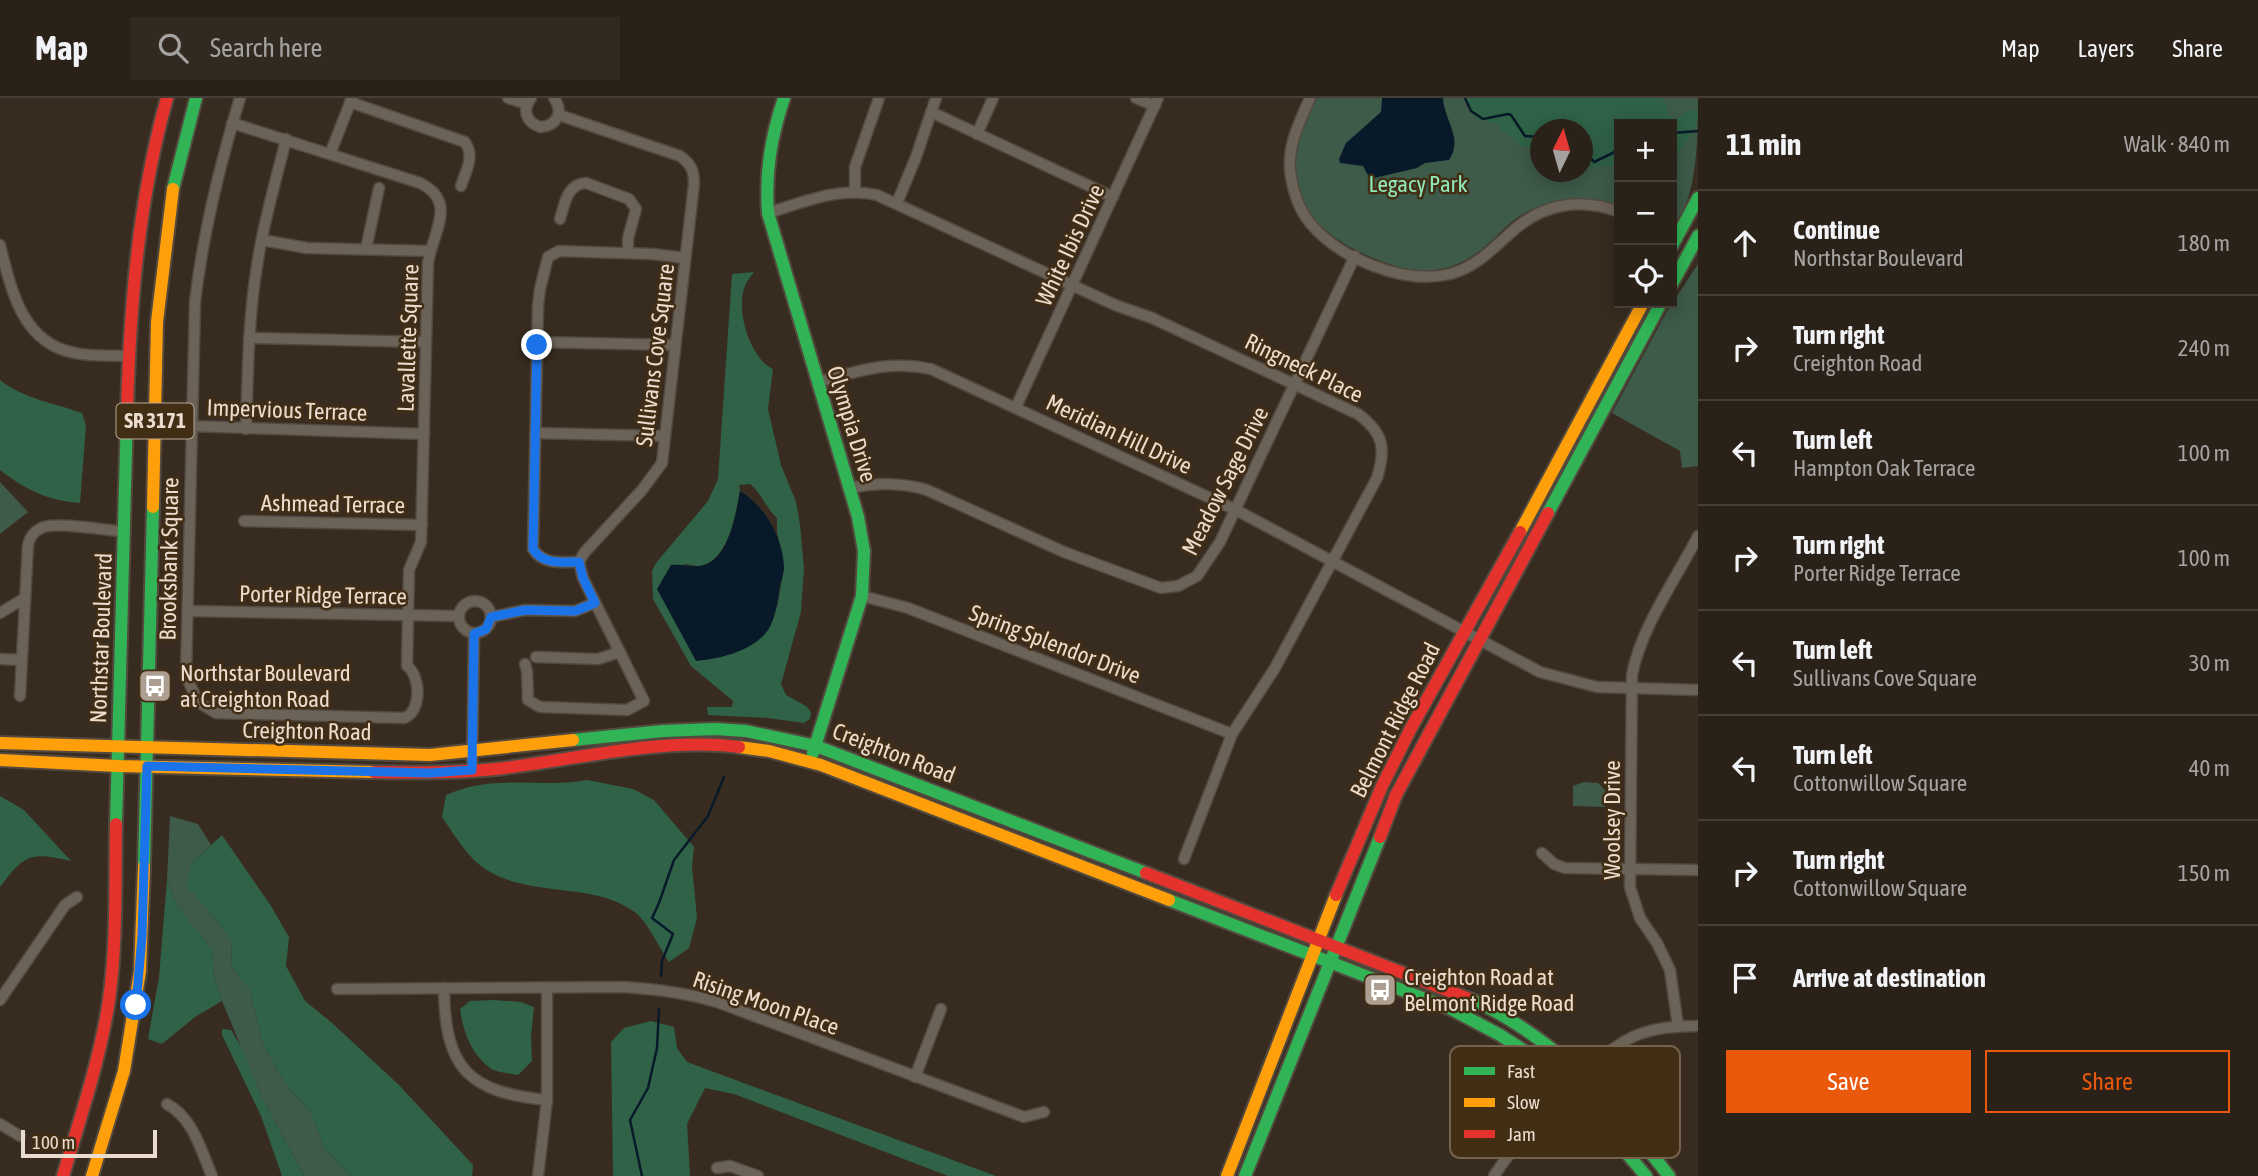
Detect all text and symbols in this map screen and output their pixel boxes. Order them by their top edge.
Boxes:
search box [130,17,620,80]
text: Map [35,29,88,67]
icon: search [154,29,192,67]
text: Search here [210,33,322,63]
text: Map [2001,35,2040,62]
text: Layers [2078,35,2134,62]
text: Share [2172,35,2223,62]
north arrow [1530,119,1593,182]
map controls [1614,119,1677,308]
button: + [1614,119,1677,182]
text: 11 min [1726,127,1801,161]
text: Walk · 840 m [2124,131,2230,157]
park label: Legacy Park [1368,171,1468,197]
street label: White Ibis Drive [1031,180,1109,310]
button: − [1614,182,1677,245]
text: Continue [1793,215,1880,245]
icon: ahead [1726,224,1764,262]
text: 180 m [2178,230,2230,256]
button: locate [1614,245,1677,308]
text: Northstar Boulevard [1793,245,1964,271]
street label: Sullivans Cove Square [631,262,679,448]
street label: Lavallette Square [392,264,424,412]
text: Turn right [1793,320,1884,350]
street label: Ringneck Place [1241,328,1367,408]
route end [521,329,552,360]
icon: right [1726,329,1764,367]
text: 240 m [2178,335,2230,361]
text: Creighton Road [1793,350,1922,376]
street label: Olympia Drive [822,363,882,485]
street label: Meridian Hill Drive [1042,389,1196,479]
street label: Impervious Terrace [206,394,368,426]
street label: Meadow Sage Drive [1176,403,1274,559]
road number: SR 3171 [116,404,194,438]
text: Turn left [1793,425,1873,455]
icon: left [1726,434,1764,472]
text: 100 m [2178,440,2230,466]
text: Hampton Oak Terrace [1793,455,1975,481]
street label: Brooksbank Square [155,477,183,641]
street label: Ashmead Terrace [261,490,405,518]
text: Turn right [1793,530,1884,560]
icon: right [1726,539,1764,577]
text: 100 m [2178,545,2230,571]
street label: Northstar Boulevard [85,552,117,724]
text: Porter Ridge Terrace [1793,560,1961,586]
street label: Porter Ridge Terrace [239,581,407,609]
street label: Spring Splendor Drive [966,599,1144,689]
text: Turn left [1793,635,1873,665]
street label: Belmont Ridge Road [1345,638,1445,802]
icon: left [1726,644,1764,682]
text: 30 m [2189,650,2230,676]
place label: Northstar Boulevard at Creighton Road [180,660,351,712]
text: Sullivans Cove Square [1793,665,1977,691]
bus stop icon: Northstar Boulevard at Creighton Road [136,667,174,705]
street label: Creighton Road [242,717,372,745]
street label: Creighton Road [829,718,959,788]
text: Turn left [1793,740,1873,770]
icon: left [1726,749,1764,787]
text: 40 m [2189,755,2230,781]
street label: Woolsey Drive [1599,760,1625,880]
text: Cottonwillow Square [1793,770,1967,796]
text: Turn right [1793,845,1884,875]
icon: right [1726,854,1764,892]
text: 150 m [2178,860,2230,886]
text: Cottonwillow Square [1793,875,1967,901]
icon: arrive [1726,959,1764,997]
text: Arrive at destination [1793,963,1986,993]
place label: Creighton Road at Belmont Ridge Road [1404,964,1574,1016]
street label: Rising Moon Place [690,966,842,1040]
bus stop icon: Creighton Road at Belmont Ridge Road [1361,971,1399,1009]
route start [120,989,151,1020]
legend [1450,1046,1680,1158]
button: Save [1726,1050,1971,1113]
button: Share [1985,1050,2230,1113]
text: Fast [1507,1060,1535,1082]
text: Slow [1507,1091,1541,1113]
text: Jam [1507,1123,1536,1145]
scale bar [21,1127,158,1159]
text: 100 m [32,1131,75,1153]

